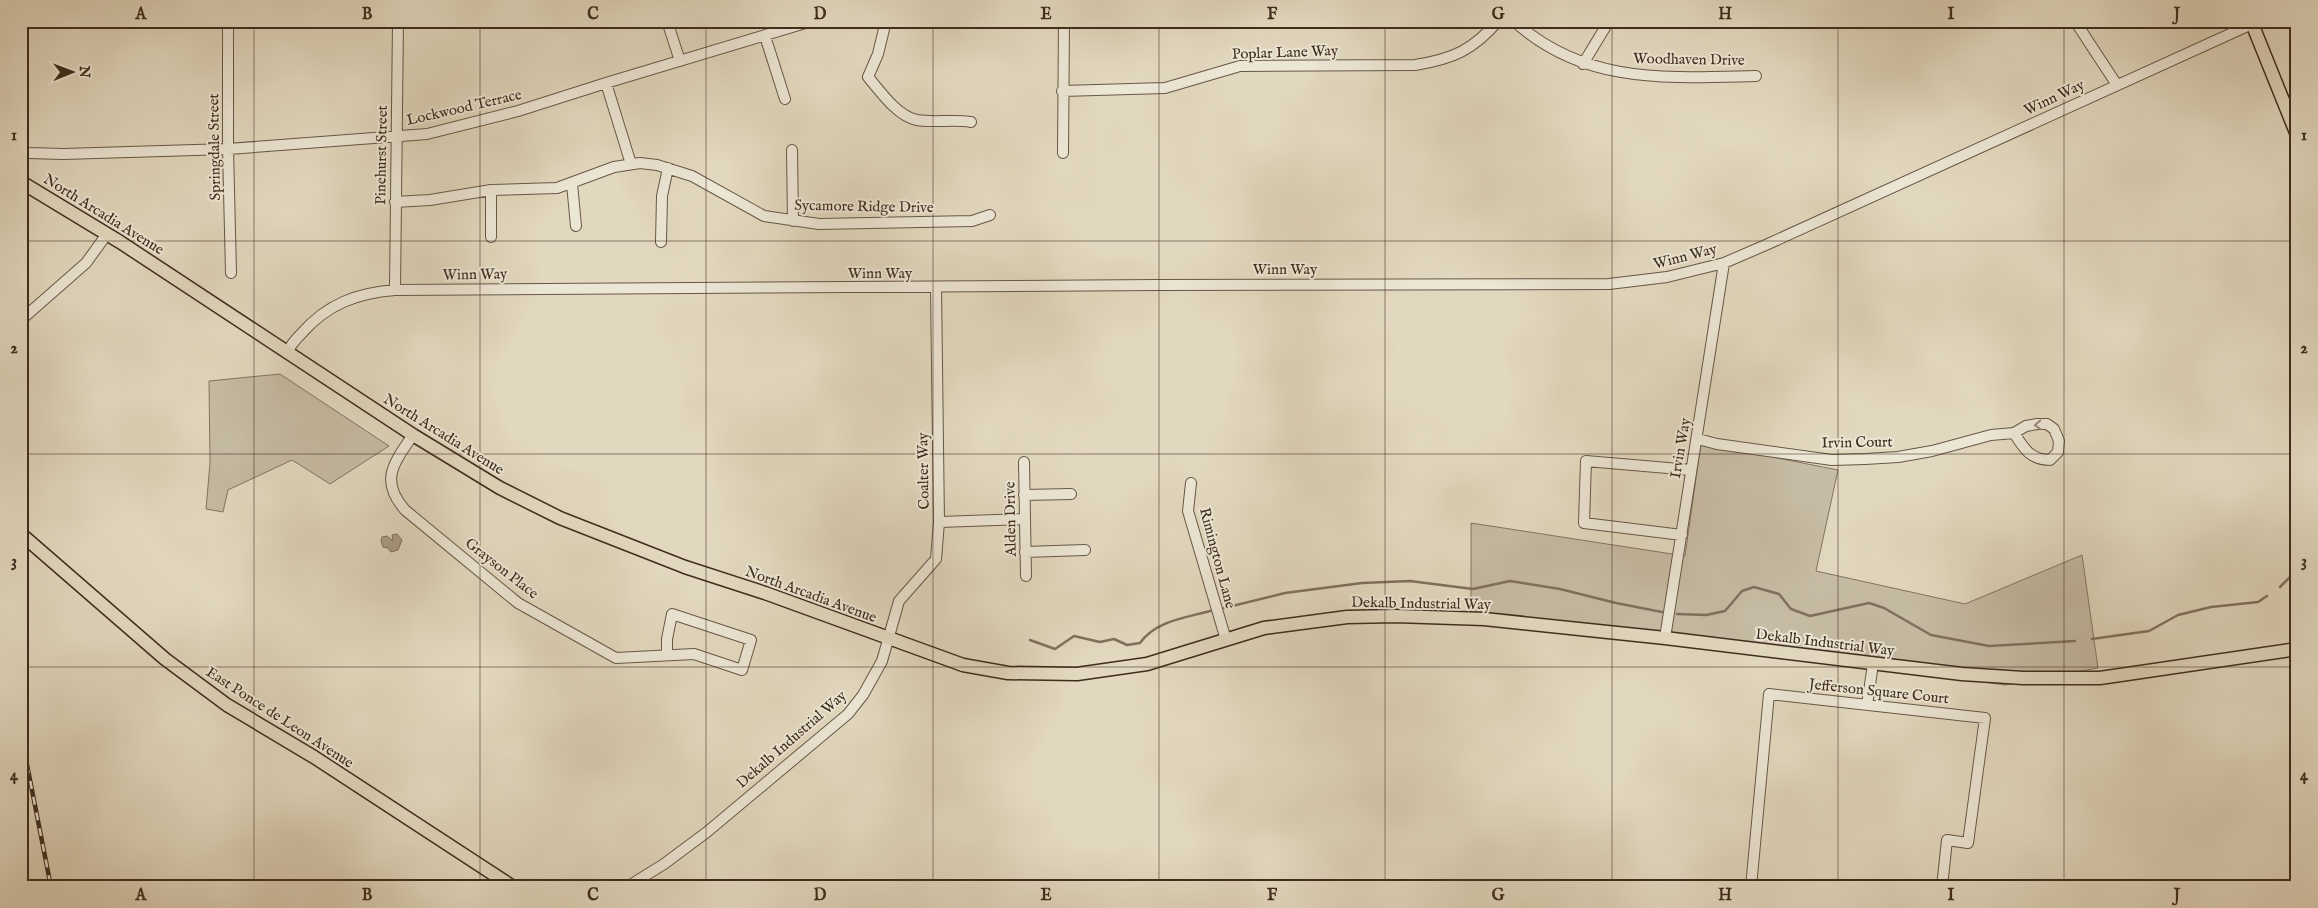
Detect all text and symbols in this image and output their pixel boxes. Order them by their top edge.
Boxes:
text: A [135,5,148,25]
text: B [362,5,373,25]
text: C [587,5,599,25]
text: D [814,5,827,25]
text: E [1040,5,1052,25]
text: F [1267,5,1278,25]
text: G [1492,5,1505,25]
text: H [1718,5,1732,25]
text: I [1948,5,1955,25]
text: J [2172,5,2181,25]
street label: Poplar Lane Way [1232,41,1339,64]
north arrow [48,48,98,98]
street label: Woodhaven Drive [1633,49,1745,70]
text: N [75,65,93,78]
street label: Winn Way [2021,75,2088,120]
street label: Lockwood Terrace [405,85,524,130]
street label: Springdale Street [204,93,225,201]
street label: Pinehurst Street [371,105,392,205]
text: 1 [11,126,17,146]
text: 1 [2301,126,2307,146]
street label: North Arcadia Avenue [40,170,168,259]
street label: Sycamore Ridge Drive [794,196,934,217]
street label: Winn Way [1651,239,1719,274]
street label: Winn Way [1253,260,1318,279]
street label: Winn Way [443,264,508,285]
street label: Winn Way [848,264,913,283]
text: 2 [10,339,18,359]
text: 2 [2300,339,2308,359]
street label: North Arcadia Avenue [380,390,508,479]
street label: Irvin Way [1666,416,1695,480]
one-way arrow [2033,419,2041,430]
street label: Coalter Way [913,432,934,510]
street label: Irvin Court [1821,432,1893,453]
street label: Alden Drive [1000,481,1021,558]
street label: Rimington Lane [1195,506,1240,611]
street label: Grayson Place [461,534,542,603]
text: 3 [11,552,17,572]
text: 3 [2301,552,2307,572]
street label: North Arcadia Avenue [742,562,879,627]
street label: Dekalb Industrial Way [1351,593,1492,614]
street label: Dekalb Industrial Way [1754,625,1896,661]
street label: East Ponce de Leon Avenue [202,662,357,772]
street label: Jefferson Square Court [1806,674,1950,708]
street label: Dekalb Industrial Way [732,686,851,792]
text: 4 [10,766,19,786]
text: 4 [2300,766,2309,786]
text: A [135,886,148,906]
text: B [362,886,373,906]
text: C [587,886,599,906]
text: D [814,886,827,906]
text: E [1040,886,1052,906]
text: F [1267,886,1278,906]
text: G [1492,886,1505,906]
text: H [1718,886,1732,906]
text: I [1948,886,1955,906]
text: J [2172,886,2181,906]

